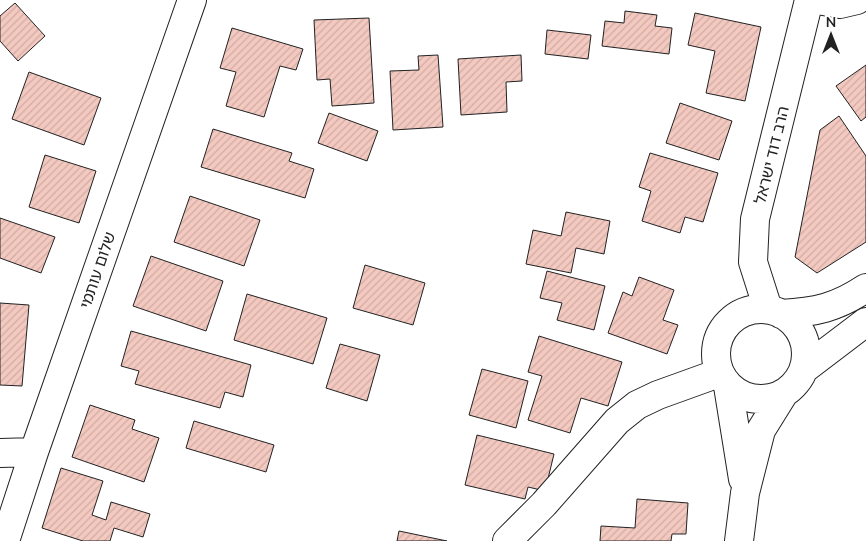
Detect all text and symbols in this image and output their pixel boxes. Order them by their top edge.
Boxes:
north arrow [806,10,856,60]
text: N [826,13,836,32]
street label: הרב דוד ישראל [749,104,795,207]
street label: שלום עותמי [75,229,121,312]

